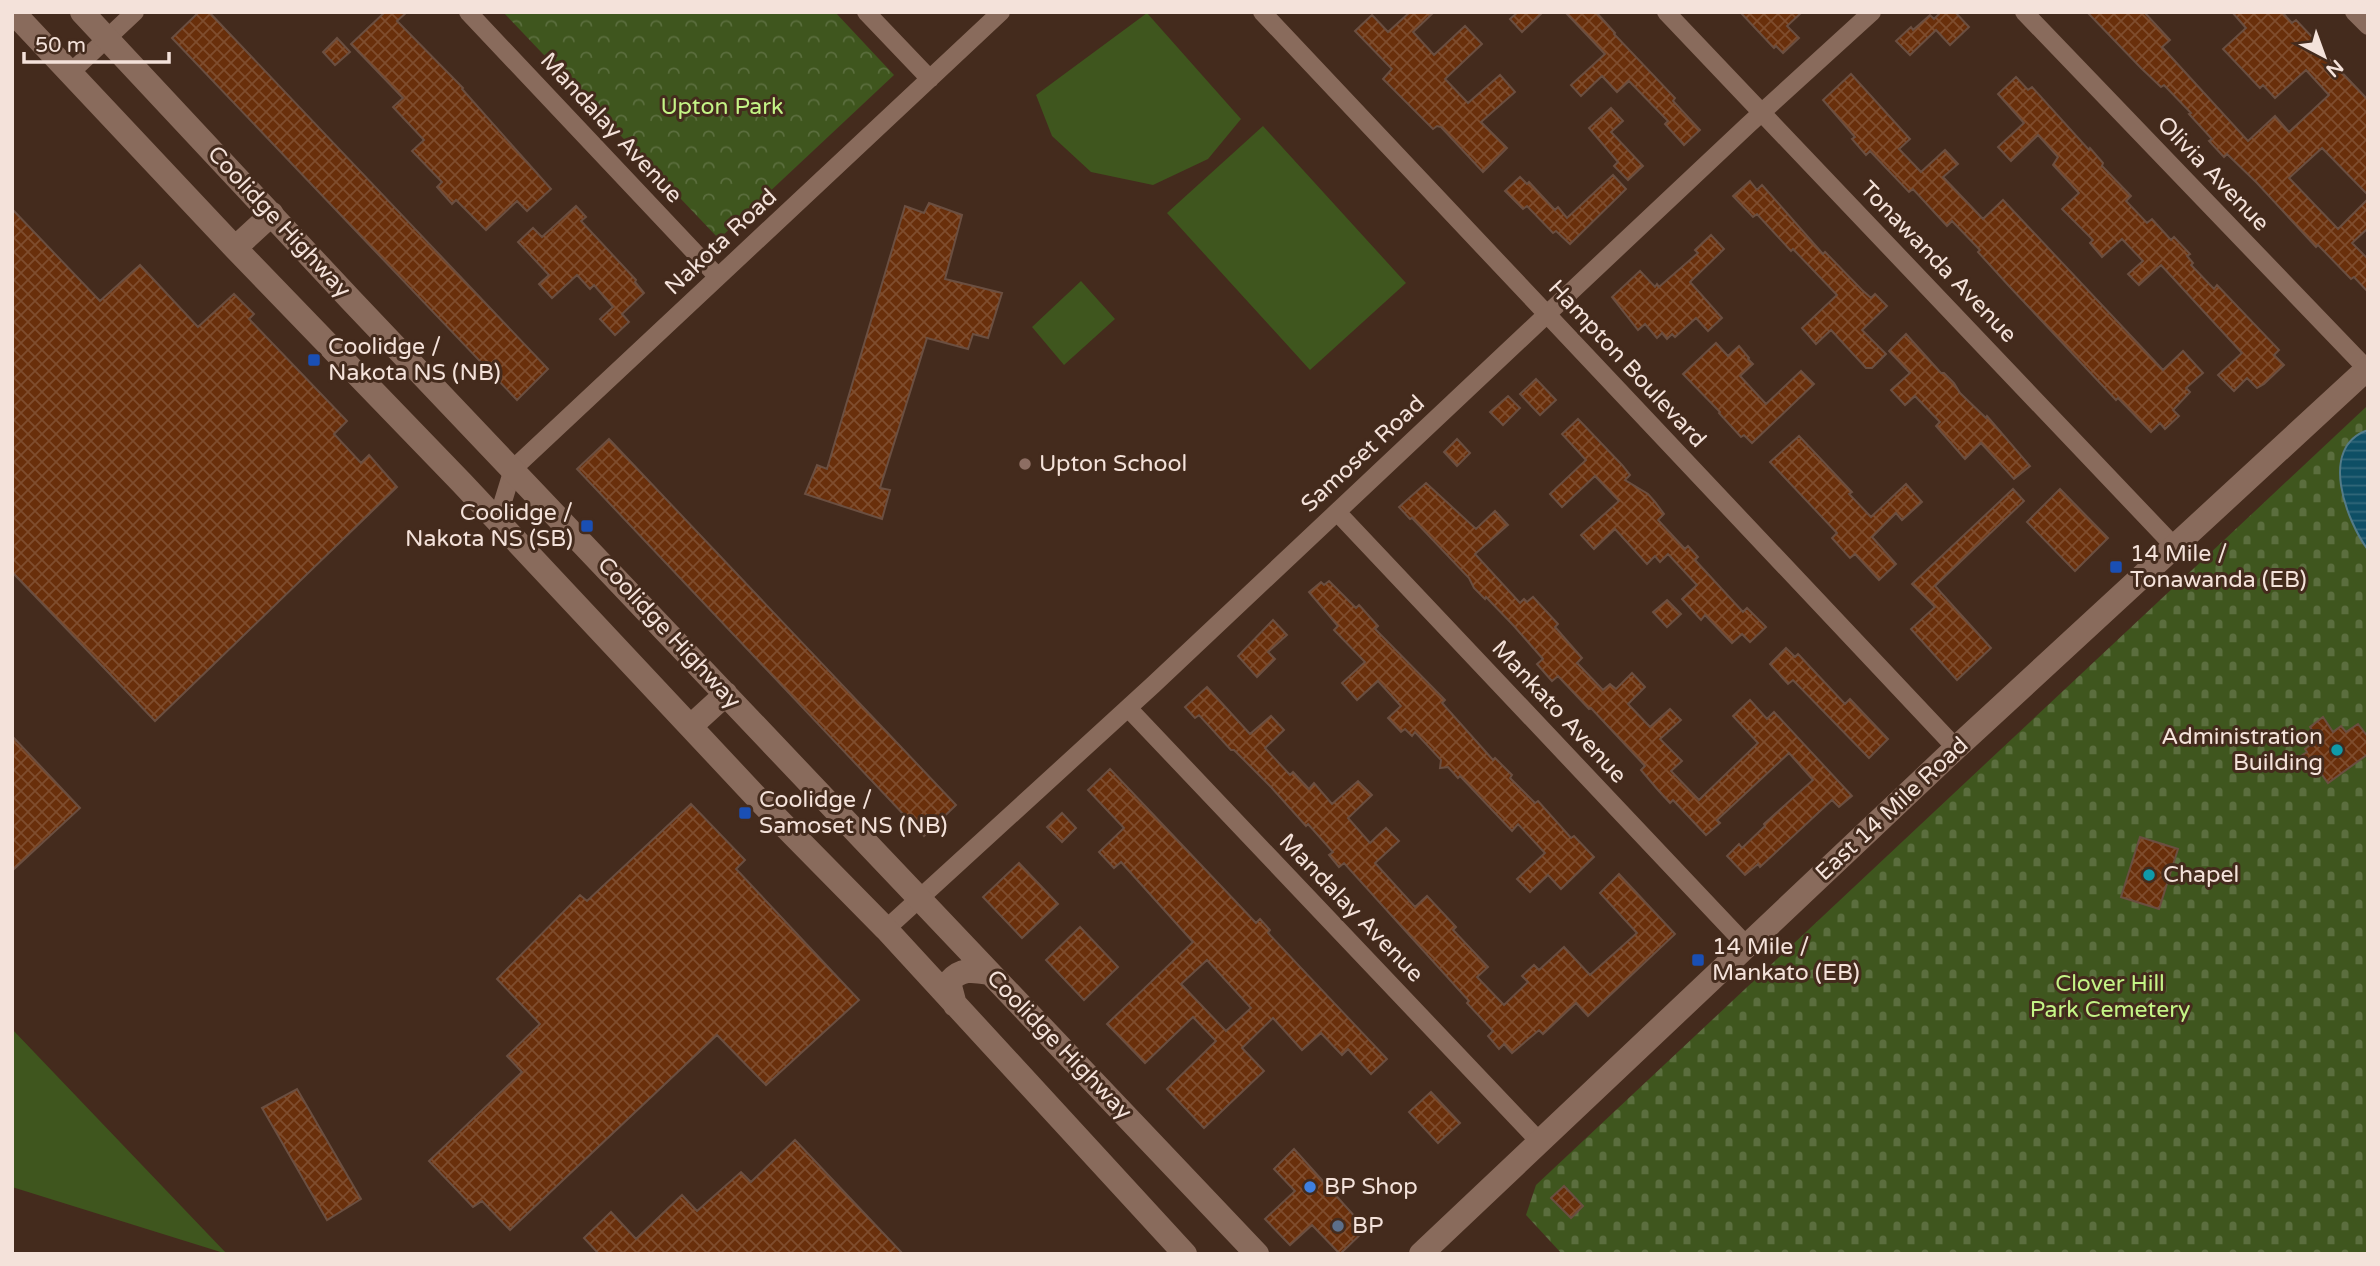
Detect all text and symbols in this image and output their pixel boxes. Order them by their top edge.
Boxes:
scale bar [24,21,170,65]
north arrow [2289,21,2359,91]
text: 50 m [35,33,86,58]
street label: Mandalay Avenue [534,47,688,209]
text: N [2322,55,2347,81]
park label: Upton Park [660,93,784,121]
street label: Olivia Avenue [2151,111,2275,237]
street label: Coolidge Highway [201,140,357,304]
street label: Tonawanda Avenue [1854,175,2022,349]
street label: Nakota Road [659,183,783,301]
street label: Hampton Boulevard [1542,274,1712,454]
place label: Coolidge / Nakota NS (NB) [328,333,501,387]
marker: Coolidge / Nakota NS (NB) [306,352,322,368]
street label: Samoset Road [1295,390,1431,518]
place label: Upton School [1039,450,1187,478]
marker: Upton School [1017,456,1033,472]
place label: Coolidge / Nakota NS (SB) [405,499,573,553]
marker: Coolidge / Nakota NS (SB) [579,518,595,534]
place label: 14 Mile / Tonawanda (EB) [2130,540,2307,594]
street label: Coolidge Highway [591,551,747,715]
marker: 14 Mile / Tonawanda (EB) [2108,559,2124,575]
street label: Mankato Avenue [1486,635,1632,789]
place label: Administration Building [2161,723,2323,777]
street label: East 14 Mile Road [1810,731,1974,887]
marker: Administration Building [2329,742,2345,758]
place label: Coolidge / Samoset NS (NB) [759,786,947,840]
marker: Coolidge / Samoset NS (NB) [737,805,753,821]
street label: Mandalay Avenue [1273,828,1429,988]
place label: Chapel [2163,861,2239,889]
marker: Chapel [2141,867,2157,883]
place label: 14 Mile / Mankato (EB) [1712,933,1860,987]
marker: 14 Mile / Mankato (EB) [1690,952,1706,968]
street label: Coolidge Highway [980,964,1138,1126]
park label: Clover Hill Park Cemetery [2030,970,2190,1024]
place label: BP Shop [1324,1173,1418,1201]
marker: BP Shop [1302,1179,1318,1195]
place label: BP [1352,1212,1383,1240]
marker: BP [1330,1218,1346,1234]

